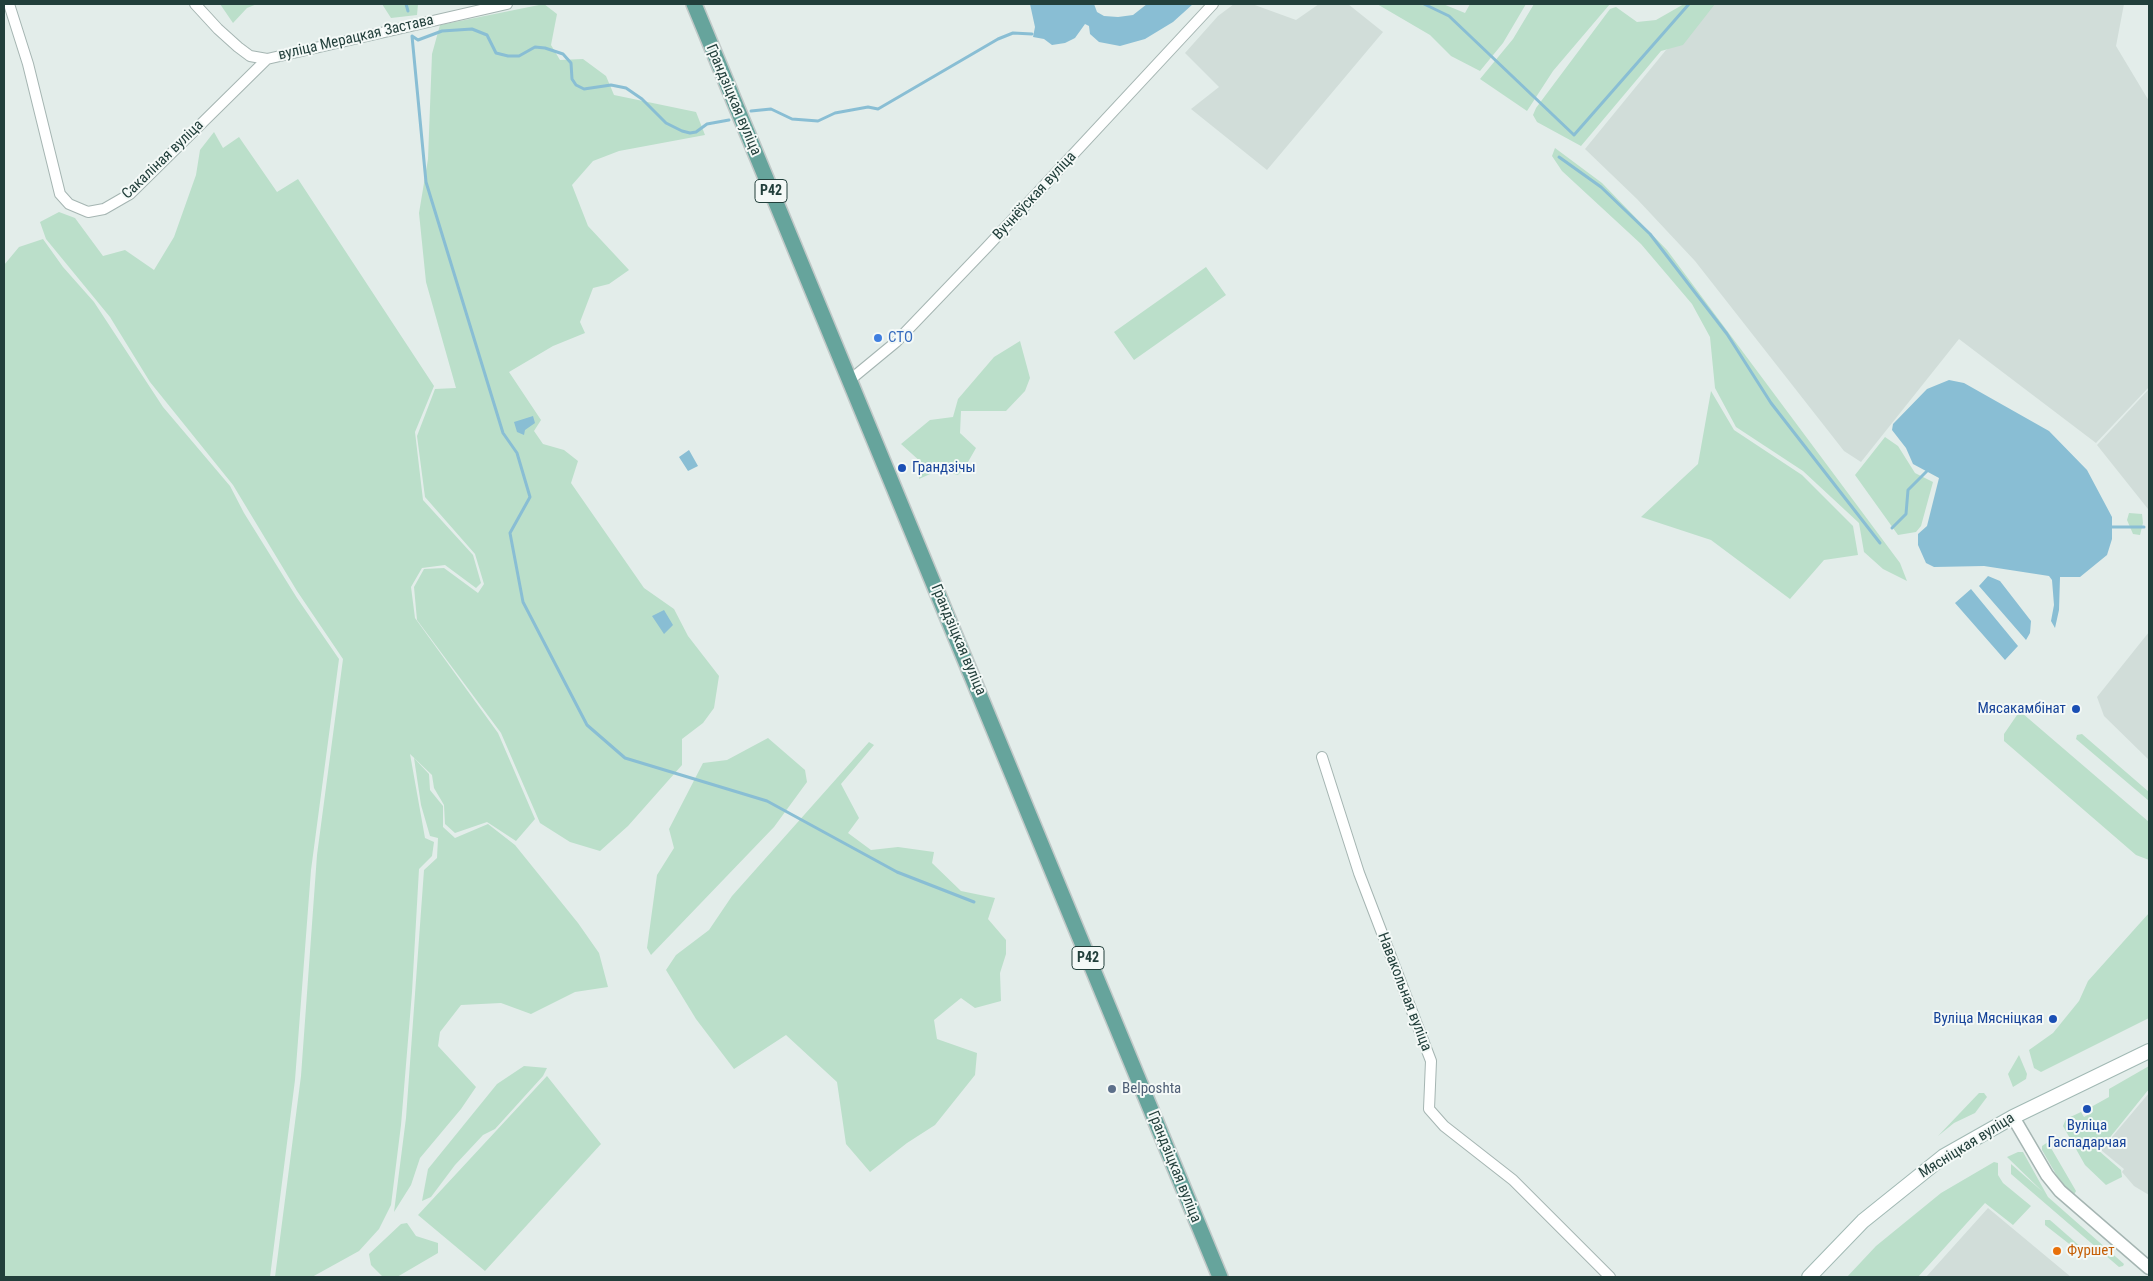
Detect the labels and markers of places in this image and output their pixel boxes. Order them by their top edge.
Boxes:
place label: СТО [888,329,913,347]
marker: СТО [872,332,884,344]
place label: Грандзічы [912,459,976,477]
marker: Грандзічы [896,462,908,474]
place label: Мясакамбінат [1977,700,2066,718]
marker: Мясакамбінат [2070,703,2082,715]
place label: Вуліца Мясніцкая [1933,1010,2043,1028]
marker: Вуліца Мясніцкая [2047,1013,2059,1025]
place label: Belposhta [1122,1080,1181,1098]
marker: Belposhta [1106,1083,1118,1095]
marker: Вуліца Гаспадарчая [2081,1103,2093,1115]
place label: Вуліца Гаспадарчая [2048,1117,2126,1152]
place label: Фуршет [2067,1242,2115,1260]
marker: Фуршет [2051,1245,2063,1257]

